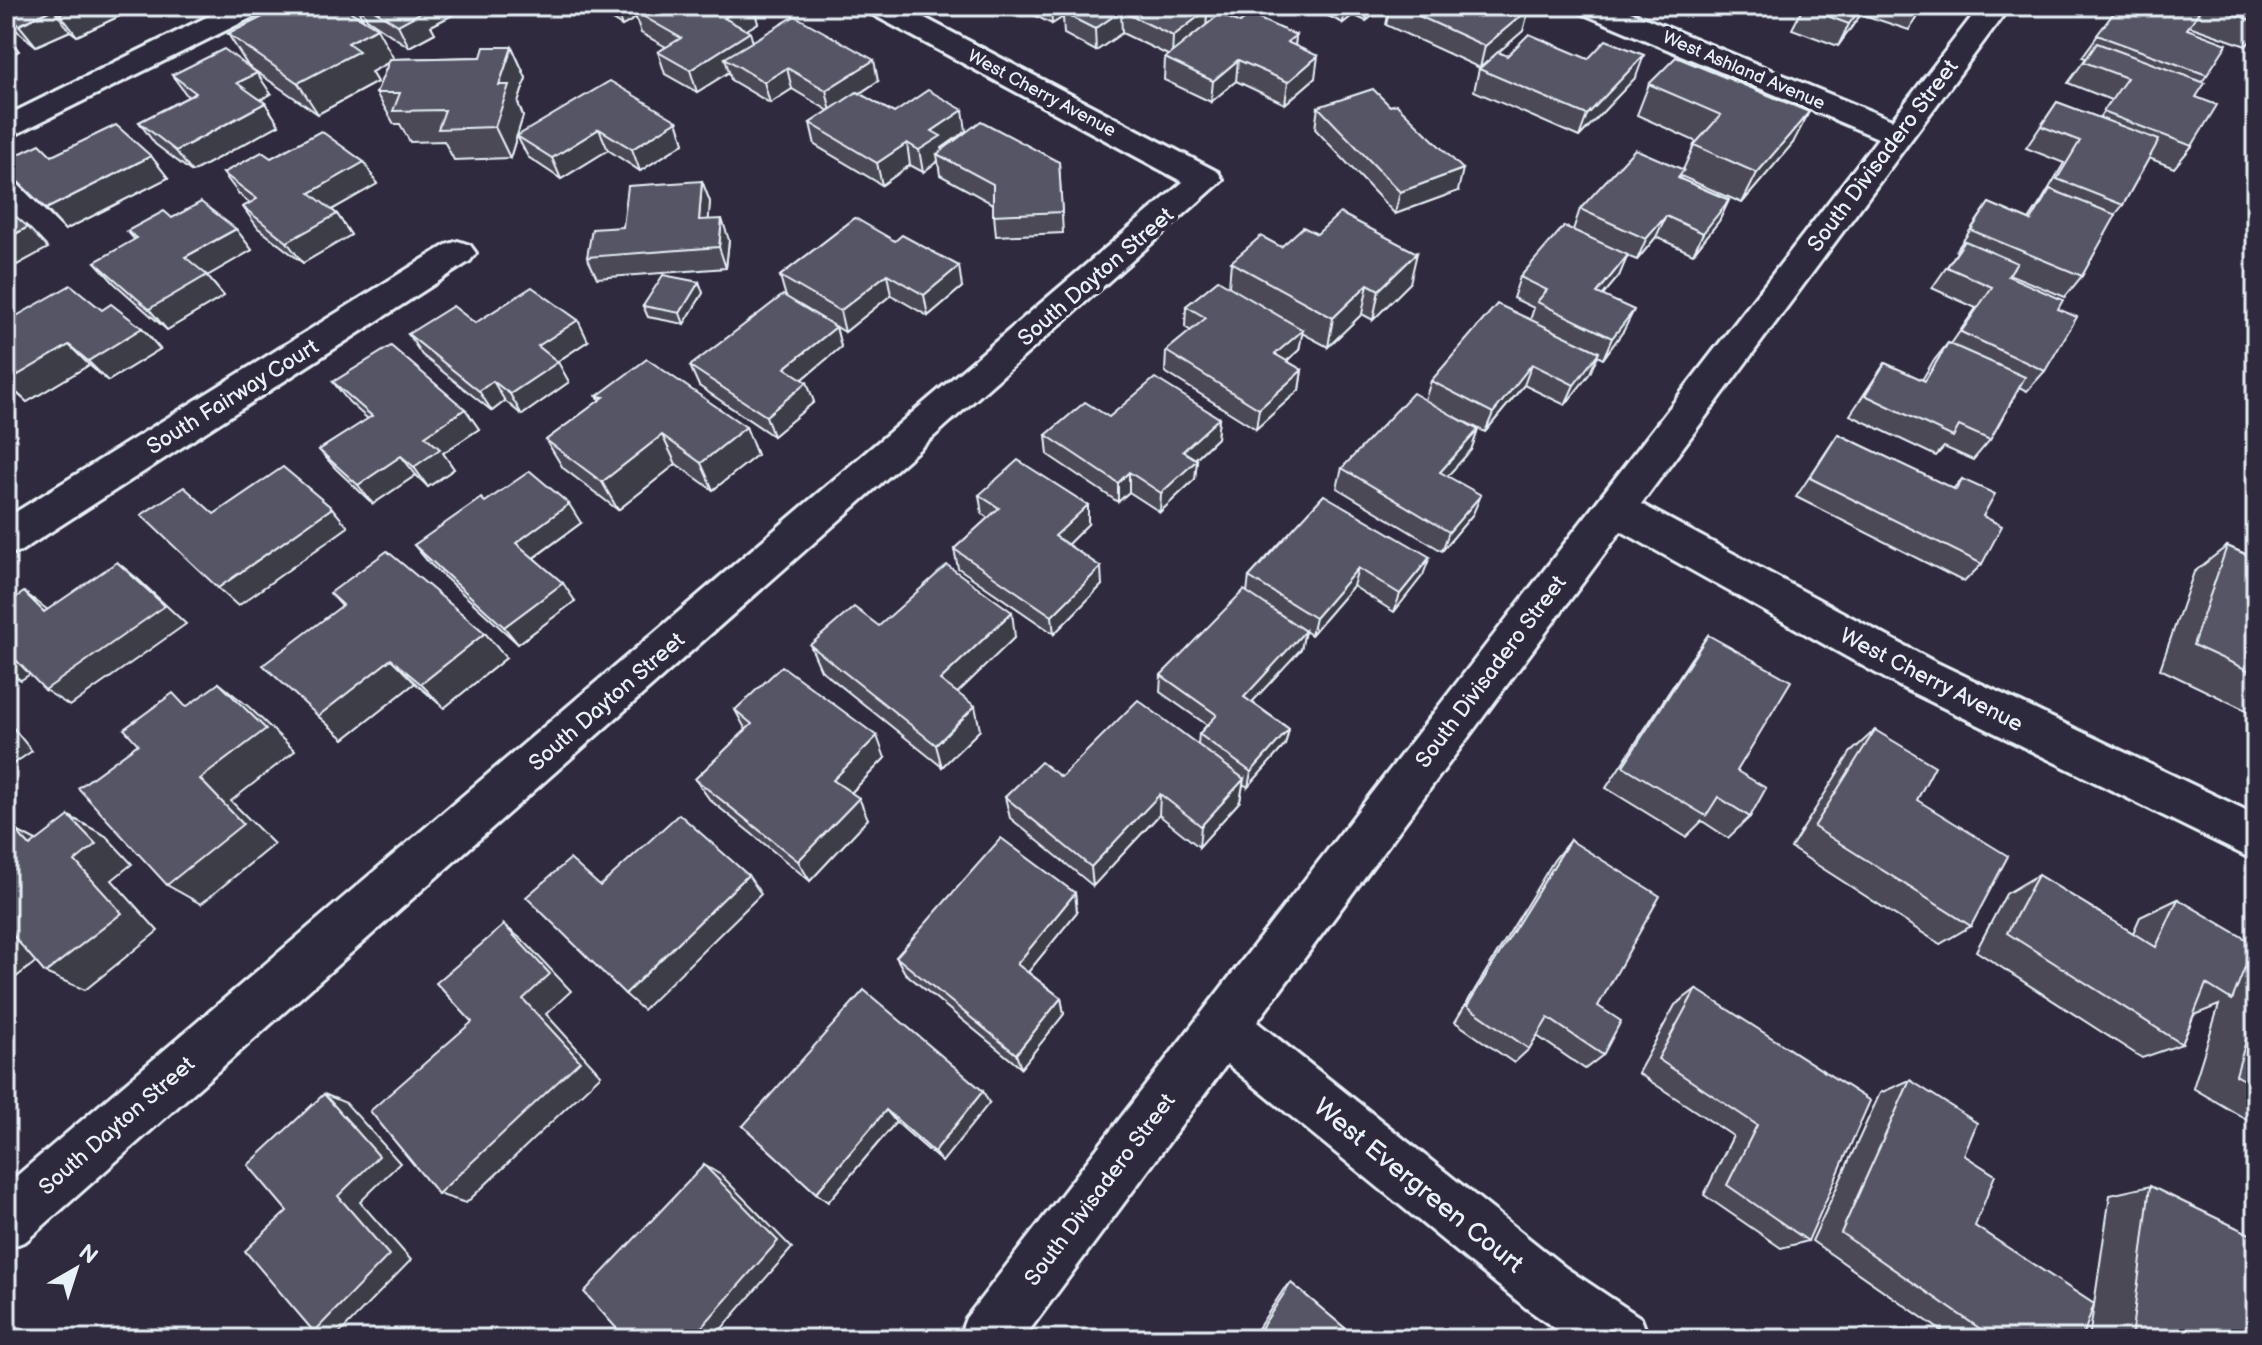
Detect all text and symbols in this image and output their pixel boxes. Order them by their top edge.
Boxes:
street label: West Ashland Avenue [1659,27,1828,114]
street label: West Cherry Avenue [964,45,1120,142]
street label: South Divisadero Street [1802,54,1964,257]
street label: South Dayton Street [1013,202,1180,352]
street label: South Fairway Court [142,333,324,461]
street label: South Divisadero Street [1410,570,1572,773]
street label: West Cherry Avenue [1835,623,2027,738]
street label: South Dayton Street [524,627,691,777]
street label: South Dayton Street [34,1051,201,1201]
street label: South Divisadero Street [1019,1088,1181,1291]
street label: West Evergreen Court [1307,1092,1529,1280]
north arrow [36,1229,116,1309]
text: N [73,1239,103,1270]

